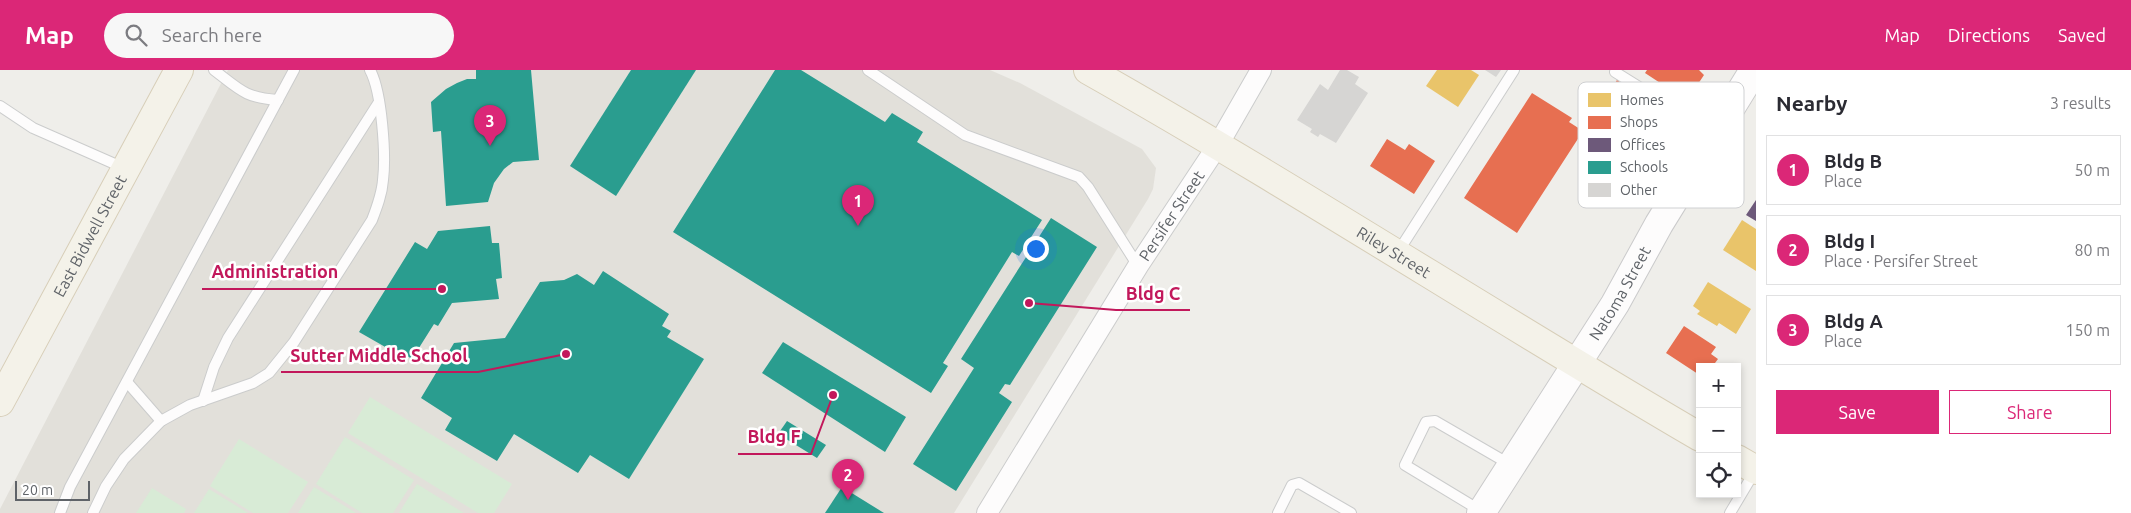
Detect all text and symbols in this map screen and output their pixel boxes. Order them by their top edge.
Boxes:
search box [104,13,454,58]
icon: search [122,21,150,49]
text: Map [25,22,74,49]
text: Search here [162,24,262,46]
text: Map [1884,25,1920,45]
text: Directions [1948,25,2030,45]
text: Saved [2058,25,2106,45]
legend [1578,82,1744,208]
text: Nearby [1776,91,1847,115]
text: Homes [1620,92,1664,108]
text: 3 results [2050,94,2111,112]
pin: 3 [474,105,506,146]
text: Shops [1620,114,1658,130]
text: Offices [1620,137,1665,153]
text: Bldg B [1824,150,1882,172]
text: Schools [1620,159,1668,175]
text: 1 [1788,161,1798,179]
text: 50 m [2074,161,2110,179]
street label: Persifer Street [1135,166,1208,264]
street label: East Bidwell Street [50,171,130,300]
text: Place [1824,172,1862,190]
text: Other [1620,182,1658,198]
pin: 1 [842,185,874,226]
street label: Riley Street [1354,223,1435,282]
text: Bldg I [1824,230,1875,252]
your location [1023,236,1049,262]
text: 2 [1788,241,1798,259]
text: 80 m [2074,241,2110,259]
street label: Natoma Street [1585,242,1654,343]
text: Place · Persifer Street [1824,252,1978,270]
callout: Administration [202,256,348,289]
text: Administration [212,261,338,281]
callout: Bldg C [1116,277,1190,310]
text: Bldg C [1126,283,1181,303]
text: Bldg A [1824,310,1883,332]
text: 3 [1788,321,1798,339]
text: 150 m [2065,321,2110,339]
text: Place [1824,332,1862,350]
callout: Sutter Middle School [281,339,478,372]
text: Sutter Middle School [290,345,468,365]
map controls [1696,363,1741,498]
button: + [1696,363,1741,408]
button: Save [1776,390,1939,434]
button: Share [1949,390,2111,434]
button: − [1696,408,1741,453]
callout: Bldg F [738,421,811,454]
text: Bldg F [747,426,801,446]
button: locate [1696,453,1741,498]
pin: 2 [832,459,864,500]
scale bar [15,478,90,501]
text: 20 m [22,482,53,498]

